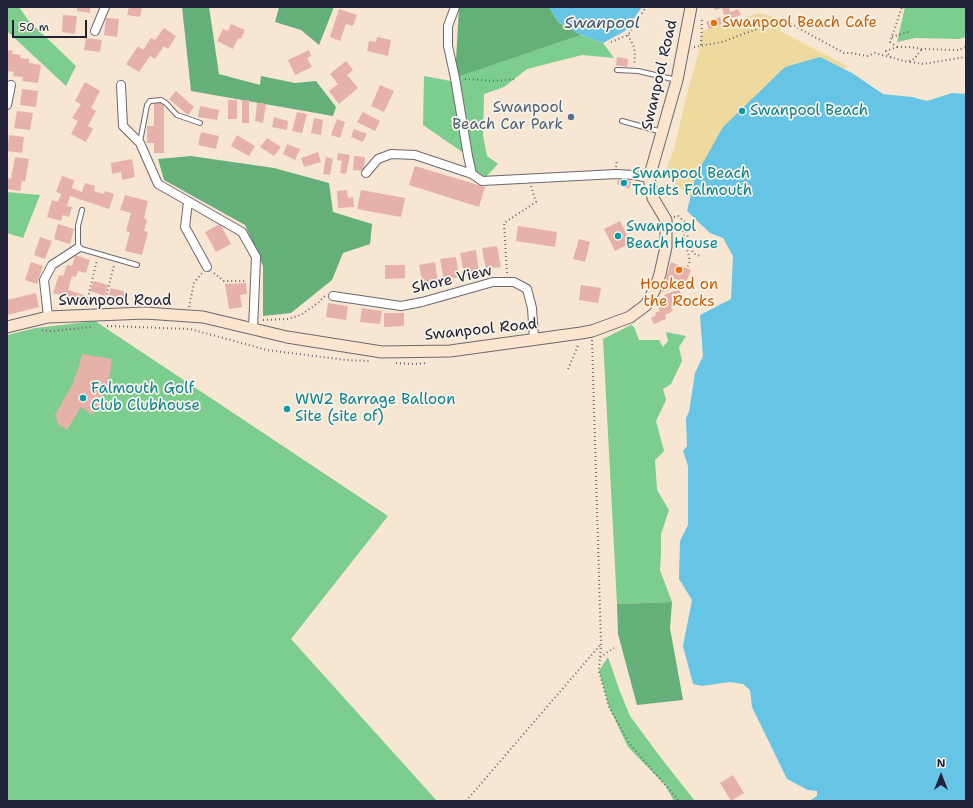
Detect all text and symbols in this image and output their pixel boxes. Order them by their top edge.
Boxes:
scale bar [14,12,89,38]
water label: Swanpool [564,14,640,34]
place label: Swanpool Beach Cafe [722,14,877,32]
street label: Swanpool Road [639,18,681,132]
marker: Swanpool Beach Cafe [709,18,719,28]
text: 50 m [19,19,49,35]
place label: Swanpool Beach Car Park [452,99,563,134]
place label: Swanpool Beach [750,102,868,120]
marker: Swanpool Beach [737,106,747,116]
marker: Swanpool Beach Car Park [566,112,576,122]
place label: Swanpool Beach Toilets Falmouth [632,165,752,200]
marker: Swanpool Beach Toilets Falmouth [619,178,629,188]
place label: Swanpool Beach House [626,218,718,253]
marker: Swanpool Beach House [613,231,623,241]
street label: Shore View [410,262,494,298]
marker: Hooked on the Rocks [674,265,684,275]
place label: Hooked on the Rocks [640,276,718,311]
street label: Swanpool Road [59,292,171,310]
street label: Swanpool Road [424,315,538,345]
place label: Falmouth Golf Club Clubhouse [91,380,200,415]
place label: WW2 Barrage Balloon Site (site of) [295,391,455,426]
marker: Falmouth Golf Club Clubhouse [78,393,88,403]
marker: WW2 Barrage Balloon Site (site of) [282,404,292,414]
north arrow [921,756,961,796]
text: N [937,756,945,771]

